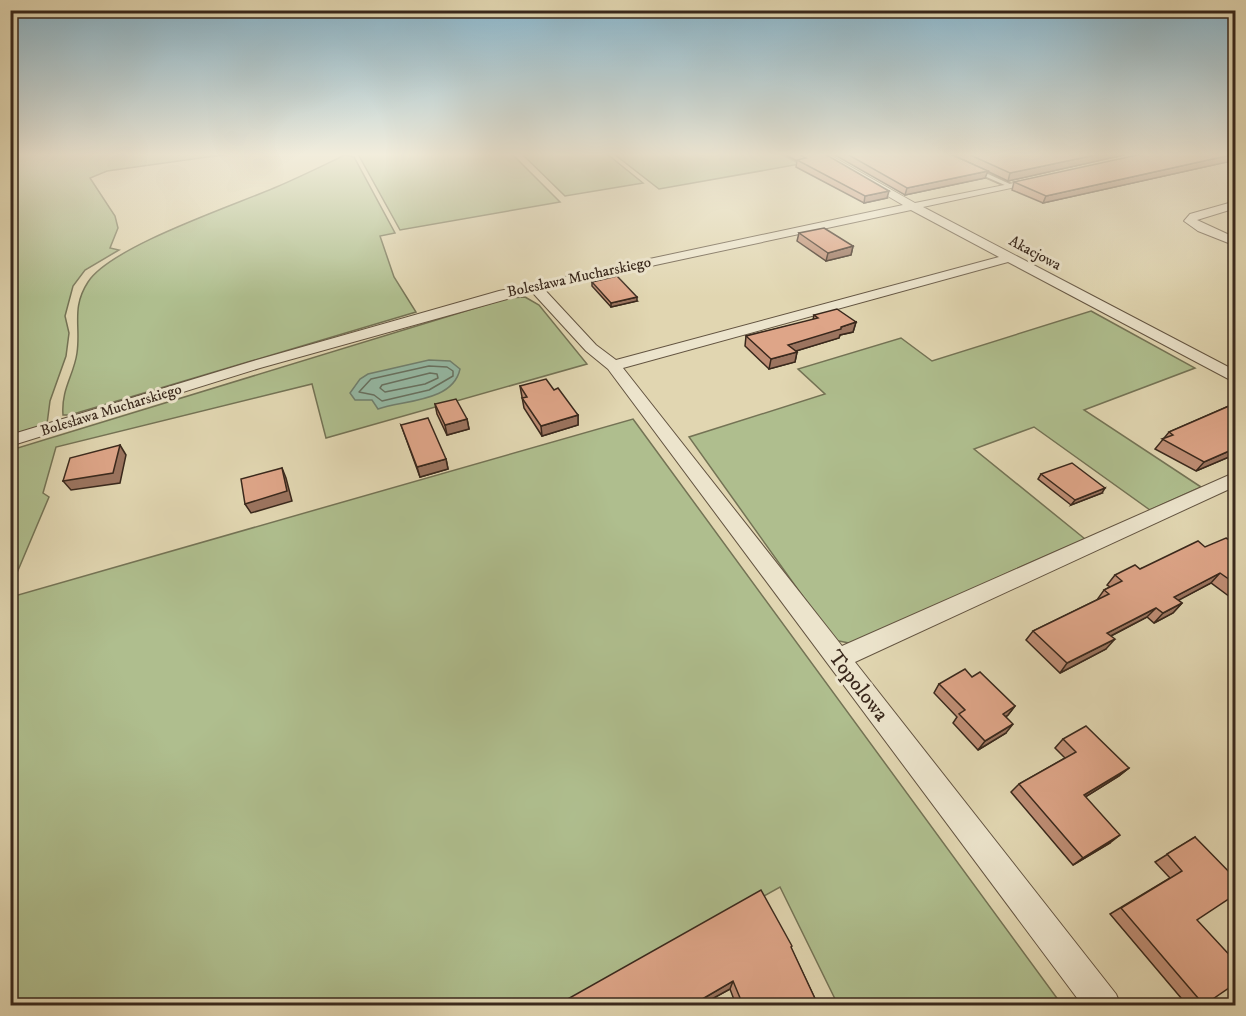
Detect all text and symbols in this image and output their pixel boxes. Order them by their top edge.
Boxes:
street label: Akacjowa [1006,231,1065,275]
street label: Bolesława Mucharskiego [505,252,653,302]
street label: Bolesława Mucharskiego [38,379,184,441]
street label: Topolowa [822,645,894,727]

